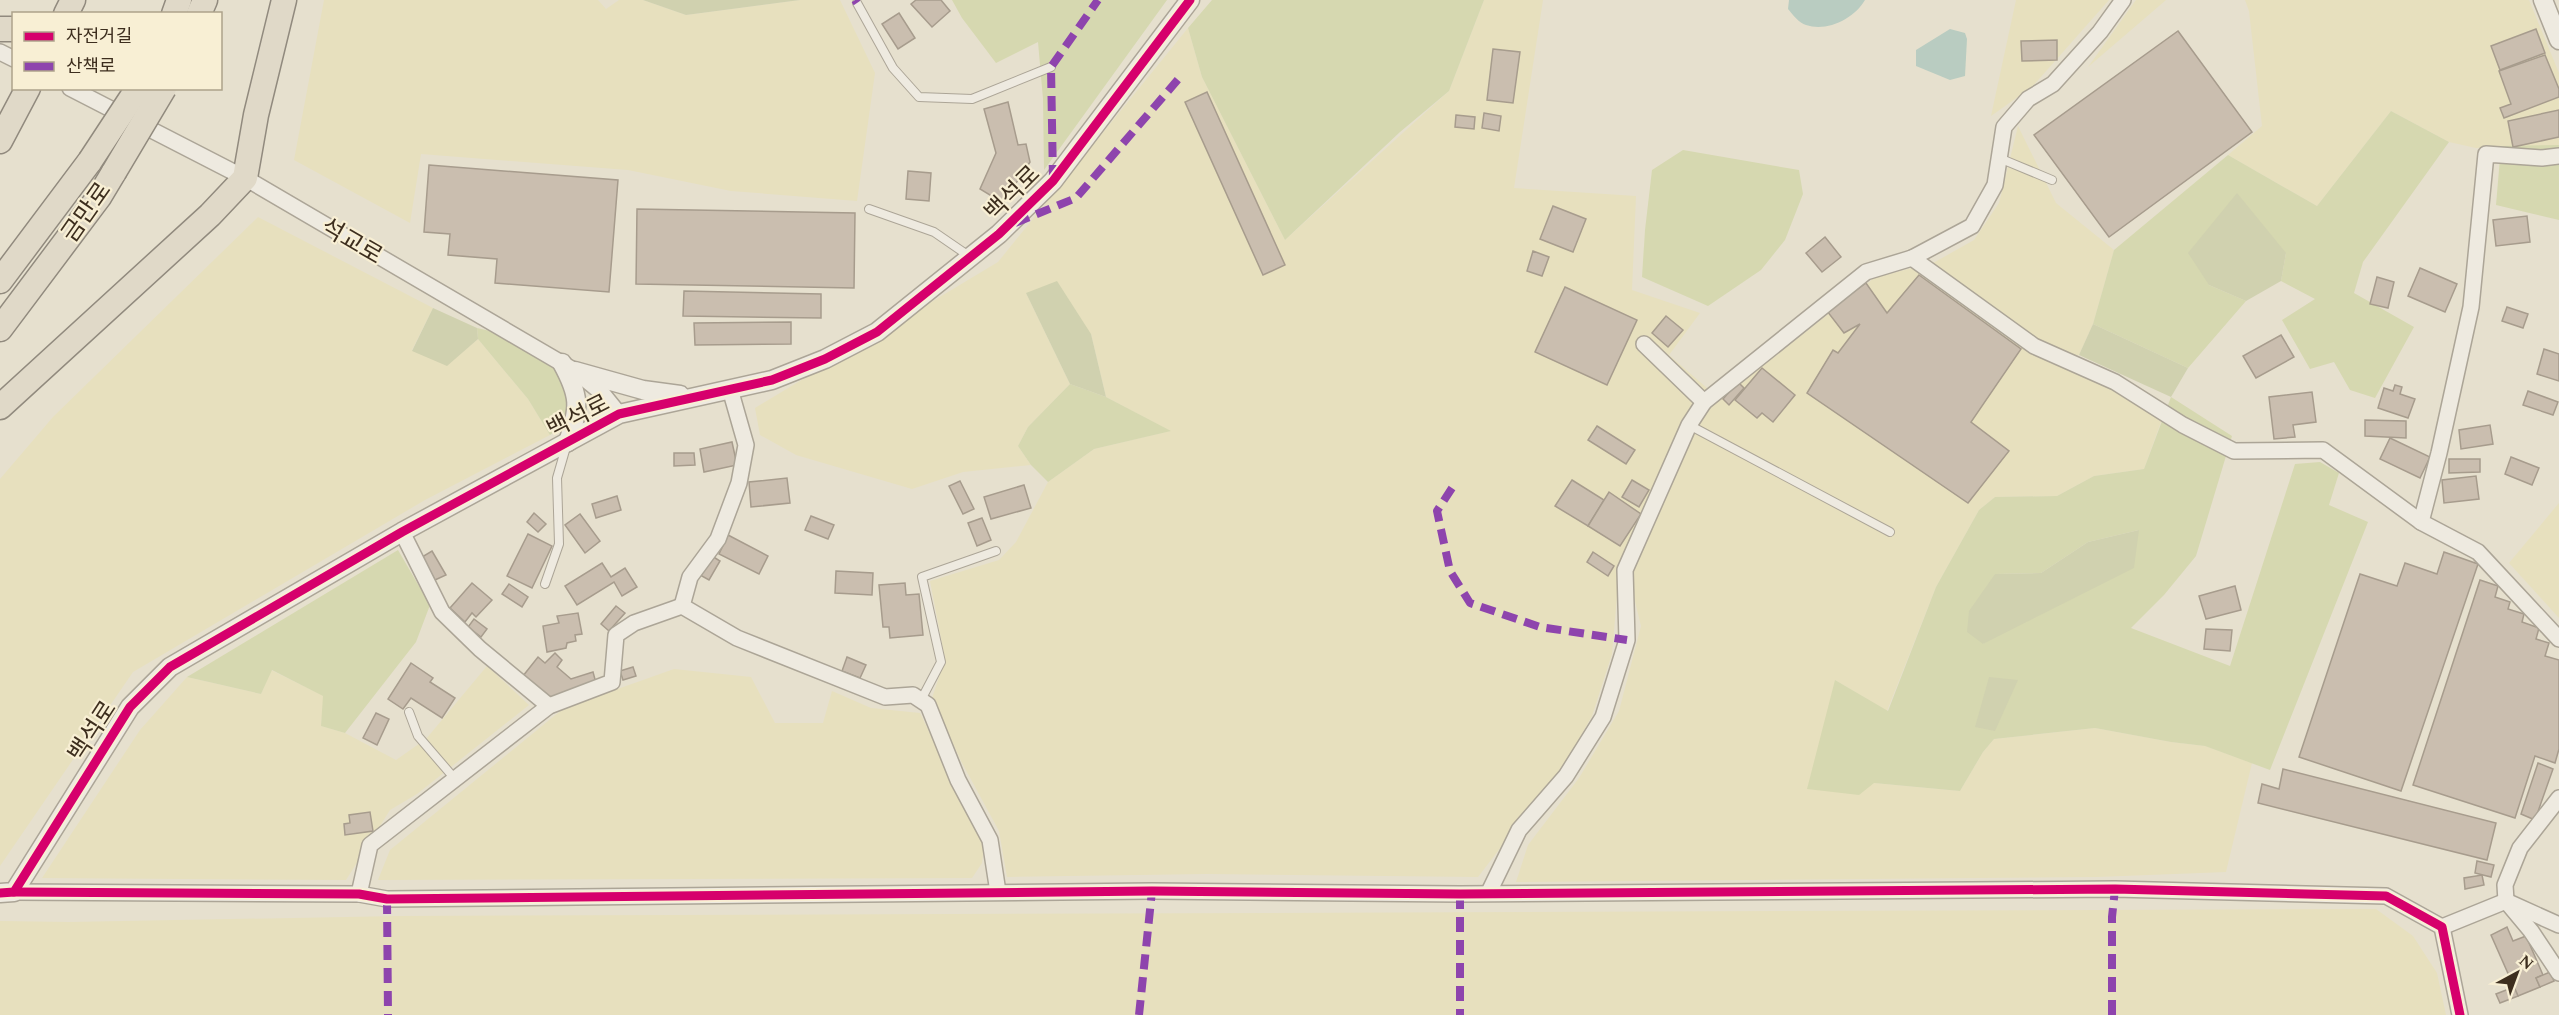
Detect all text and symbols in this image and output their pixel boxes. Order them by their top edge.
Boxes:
legend [12,12,222,90]
text: 자전거길 [66,23,132,50]
text: 산책로 [66,53,116,80]
street label: 백석로 [977,158,1049,230]
street label: 금만로 [53,175,121,250]
street label: 석교로 [314,210,389,274]
street label: 백석로 [541,386,616,448]
street label: 백석로 [60,694,126,769]
north arrow [2487,943,2547,1003]
text: N [2513,949,2539,976]

